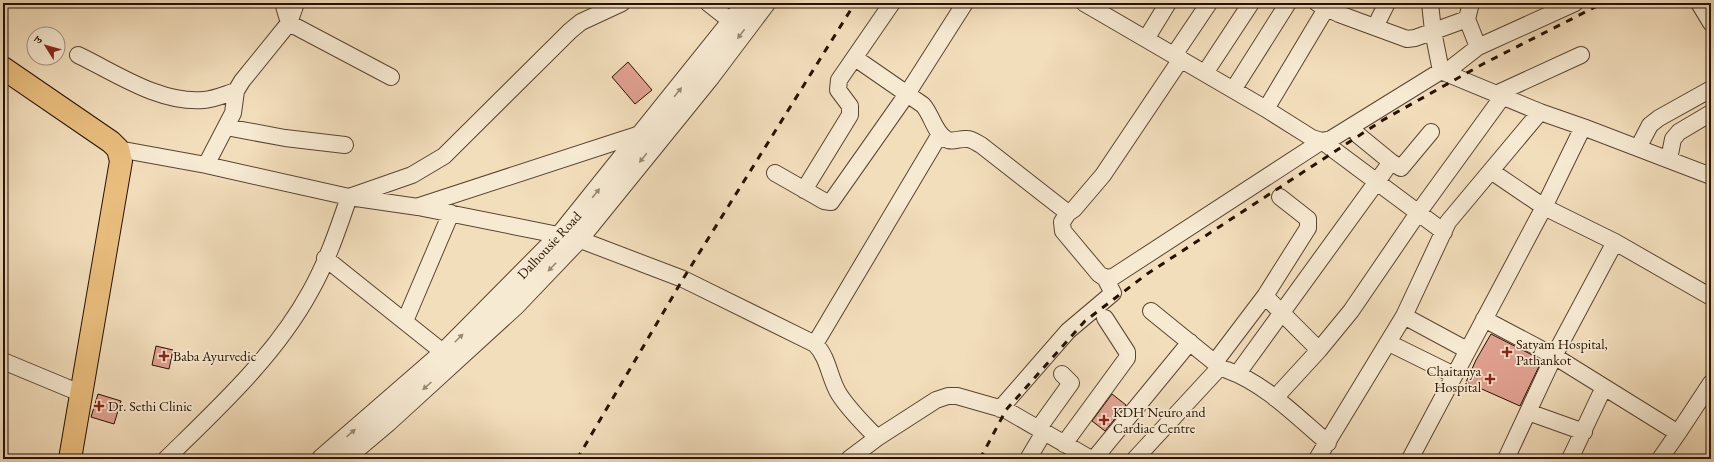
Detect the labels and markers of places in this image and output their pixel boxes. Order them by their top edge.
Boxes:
place label: Satyam Hospital, Pathankot [1516,335,1608,369]
marker: Satyam Hospital, Pathankot [1501,346,1513,358]
place label: Baba Ayurvedic [173,347,257,365]
marker: Baba Ayurvedic [158,350,170,362]
place label: Chaitanya Hospital [1427,362,1482,396]
marker: Chaitanya Hospital [1484,373,1496,385]
place label: Dr. Sethi Clinic [108,397,193,415]
marker: Dr. Sethi Clinic [93,400,105,412]
place label: KDH Neuro and Cardiac Centre [1113,403,1207,437]
marker: KDH Neuro and Cardiac Centre [1098,414,1110,426]

